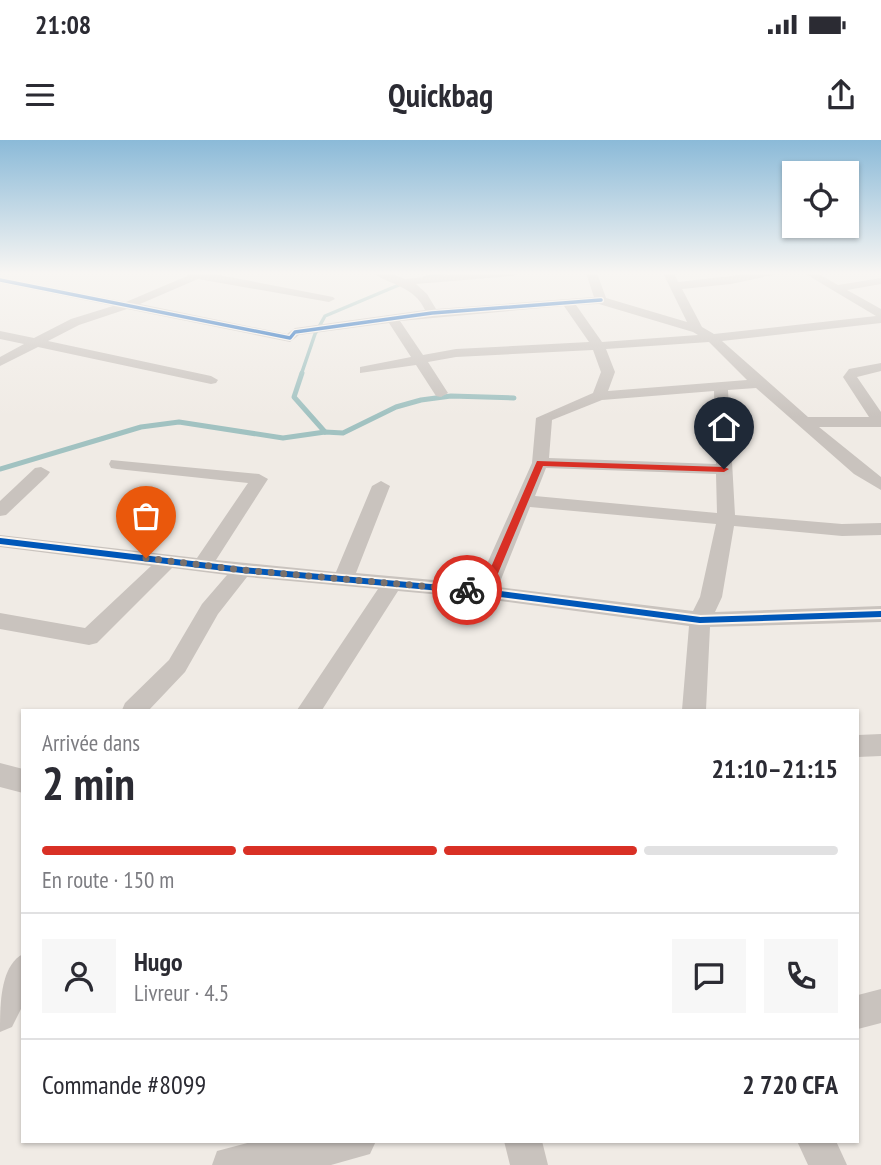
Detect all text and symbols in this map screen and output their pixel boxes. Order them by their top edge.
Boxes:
text: 21:08 [35,8,91,41]
text: Quickbag [388,74,493,116]
icon: menu [21,76,59,114]
icon: share [822,76,860,114]
map controls [782,161,859,238]
button: locate [782,161,859,238]
pin [694,397,754,469]
icon: home [705,408,743,446]
pin [116,486,176,558]
icon: bag [127,497,165,535]
courier [432,555,502,625]
icon: bike [448,571,486,609]
text: Arrivée dans [42,728,140,757]
text: 21:10–21:15 [711,752,838,785]
text: 2 min [42,753,135,813]
text: En route · 150 m [42,865,174,894]
button: person [42,939,116,1013]
button: chat [672,939,746,1013]
button: phone [764,939,838,1013]
text: Hugo [134,945,183,978]
text: Livreur · 4.5 [134,978,229,1007]
text: Commande #8099 [42,1068,206,1101]
text: 2 720 CFA [742,1068,838,1101]

